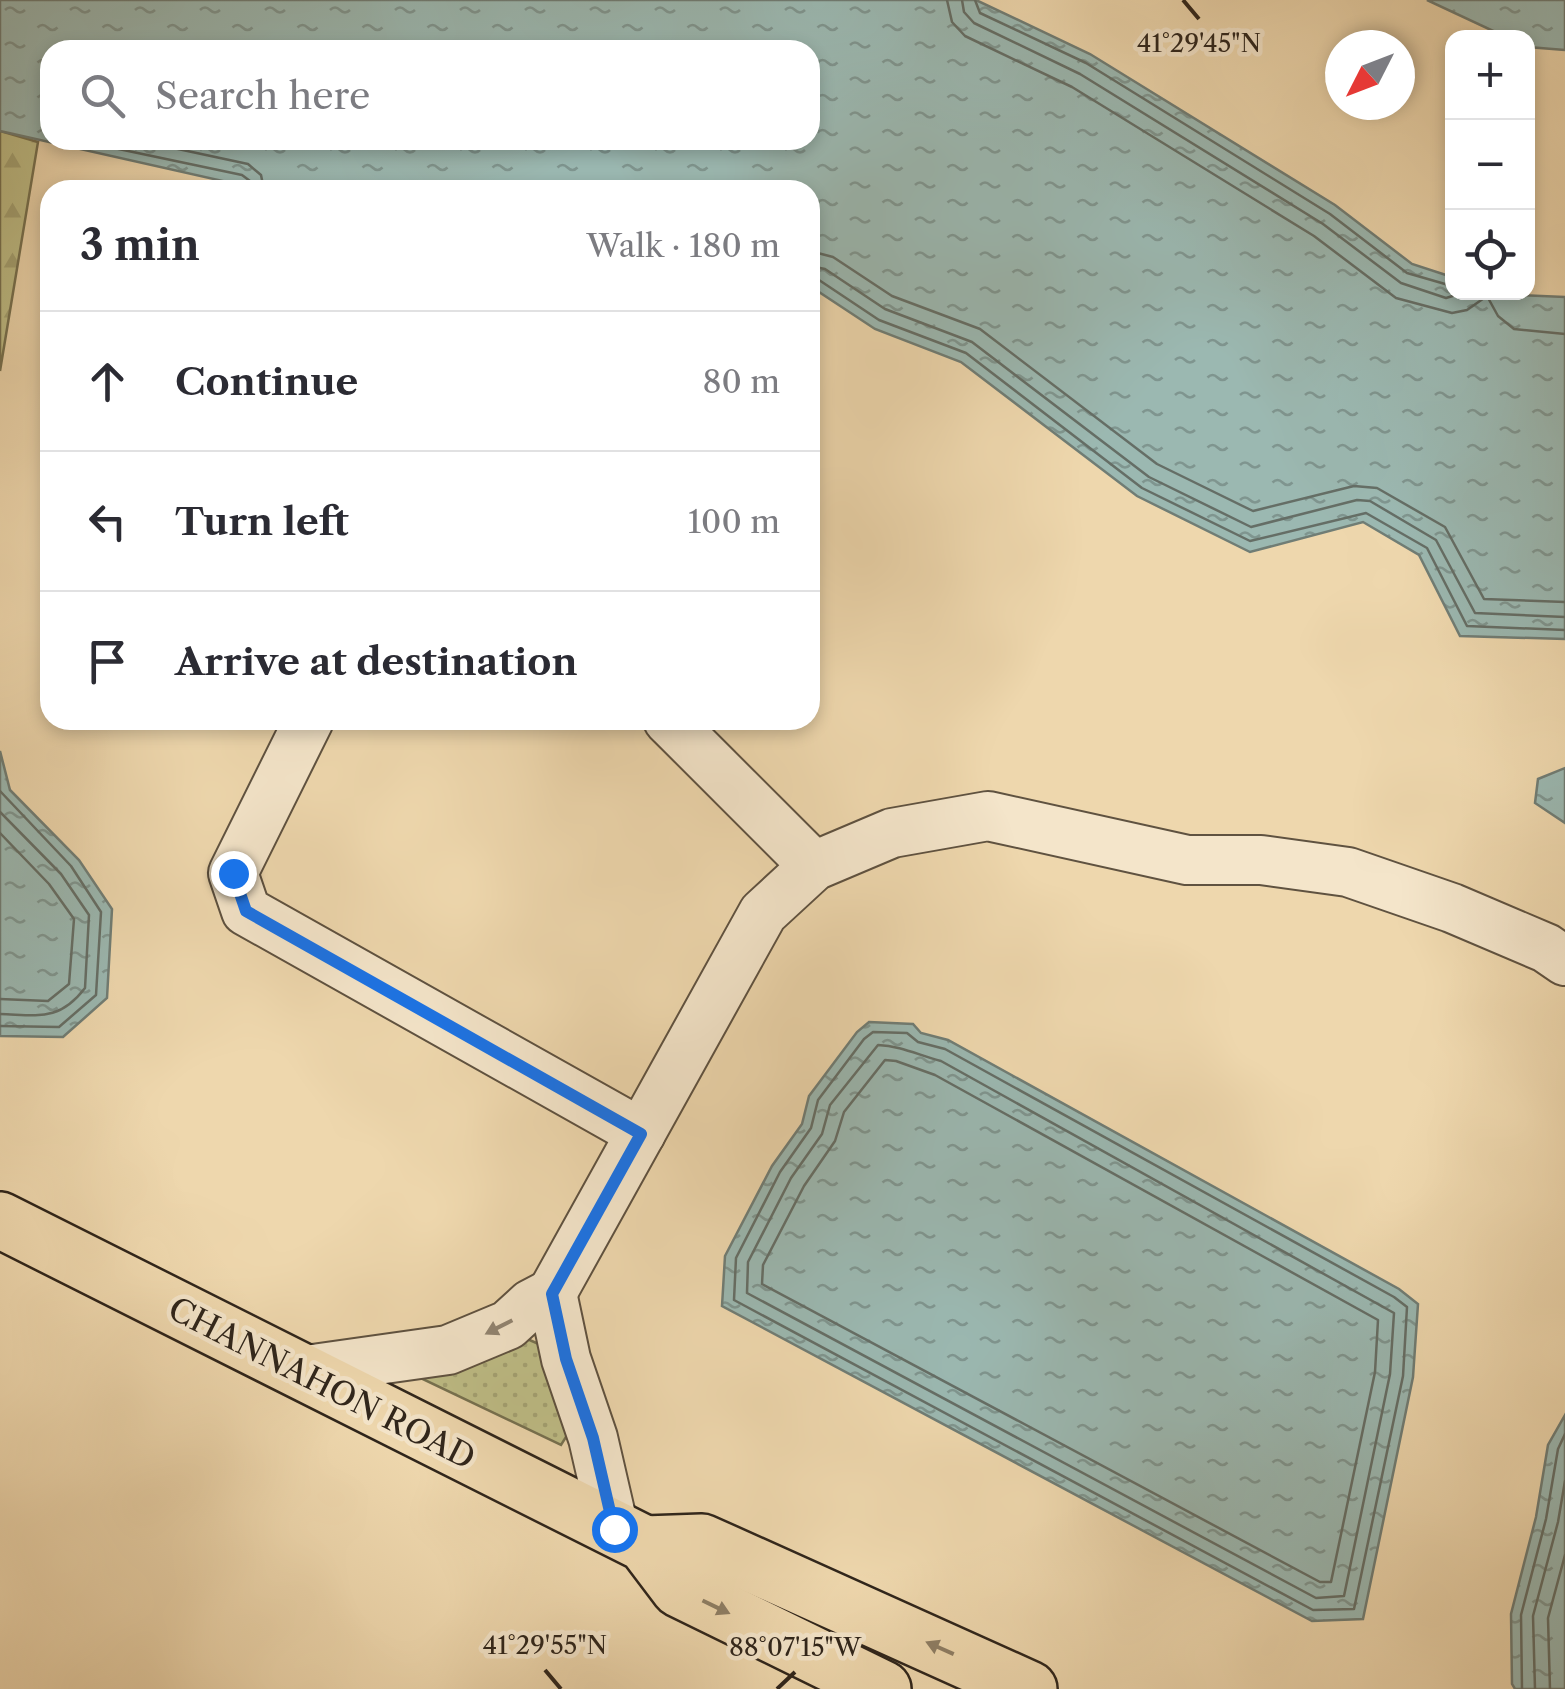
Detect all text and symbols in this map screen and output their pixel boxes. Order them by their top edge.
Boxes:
text: 41°29'45"N [1137,28,1261,59]
north arrow [1325,30,1415,120]
map controls [1445,30,1535,300]
button: + [1445,30,1535,120]
search box [40,40,820,150]
icon: search [75,68,130,123]
text: Search here [155,72,370,119]
button: − [1445,120,1535,210]
button: locate [1445,210,1535,300]
text: 3 min [80,219,200,271]
text: Walk · 180 m [587,226,780,265]
icon: ahead [80,354,135,409]
text: Continue [175,358,358,405]
text: 80 m [702,362,780,401]
icon: left [80,494,135,549]
text: Turn left [175,498,349,545]
text: 100 m [688,502,780,541]
icon: arrive [80,634,135,689]
text: Arrive at destination [175,638,578,685]
route end [211,851,257,897]
street label: CHANNAHON ROAD [162,1289,482,1477]
one-way arrow [485,1318,514,1335]
route start [592,1507,638,1553]
one-way arrow [702,1598,731,1615]
text: 41°29'55"N [483,1630,607,1661]
text: 88°07'15"W [729,1632,862,1663]
one-way arrow [925,1640,954,1657]

